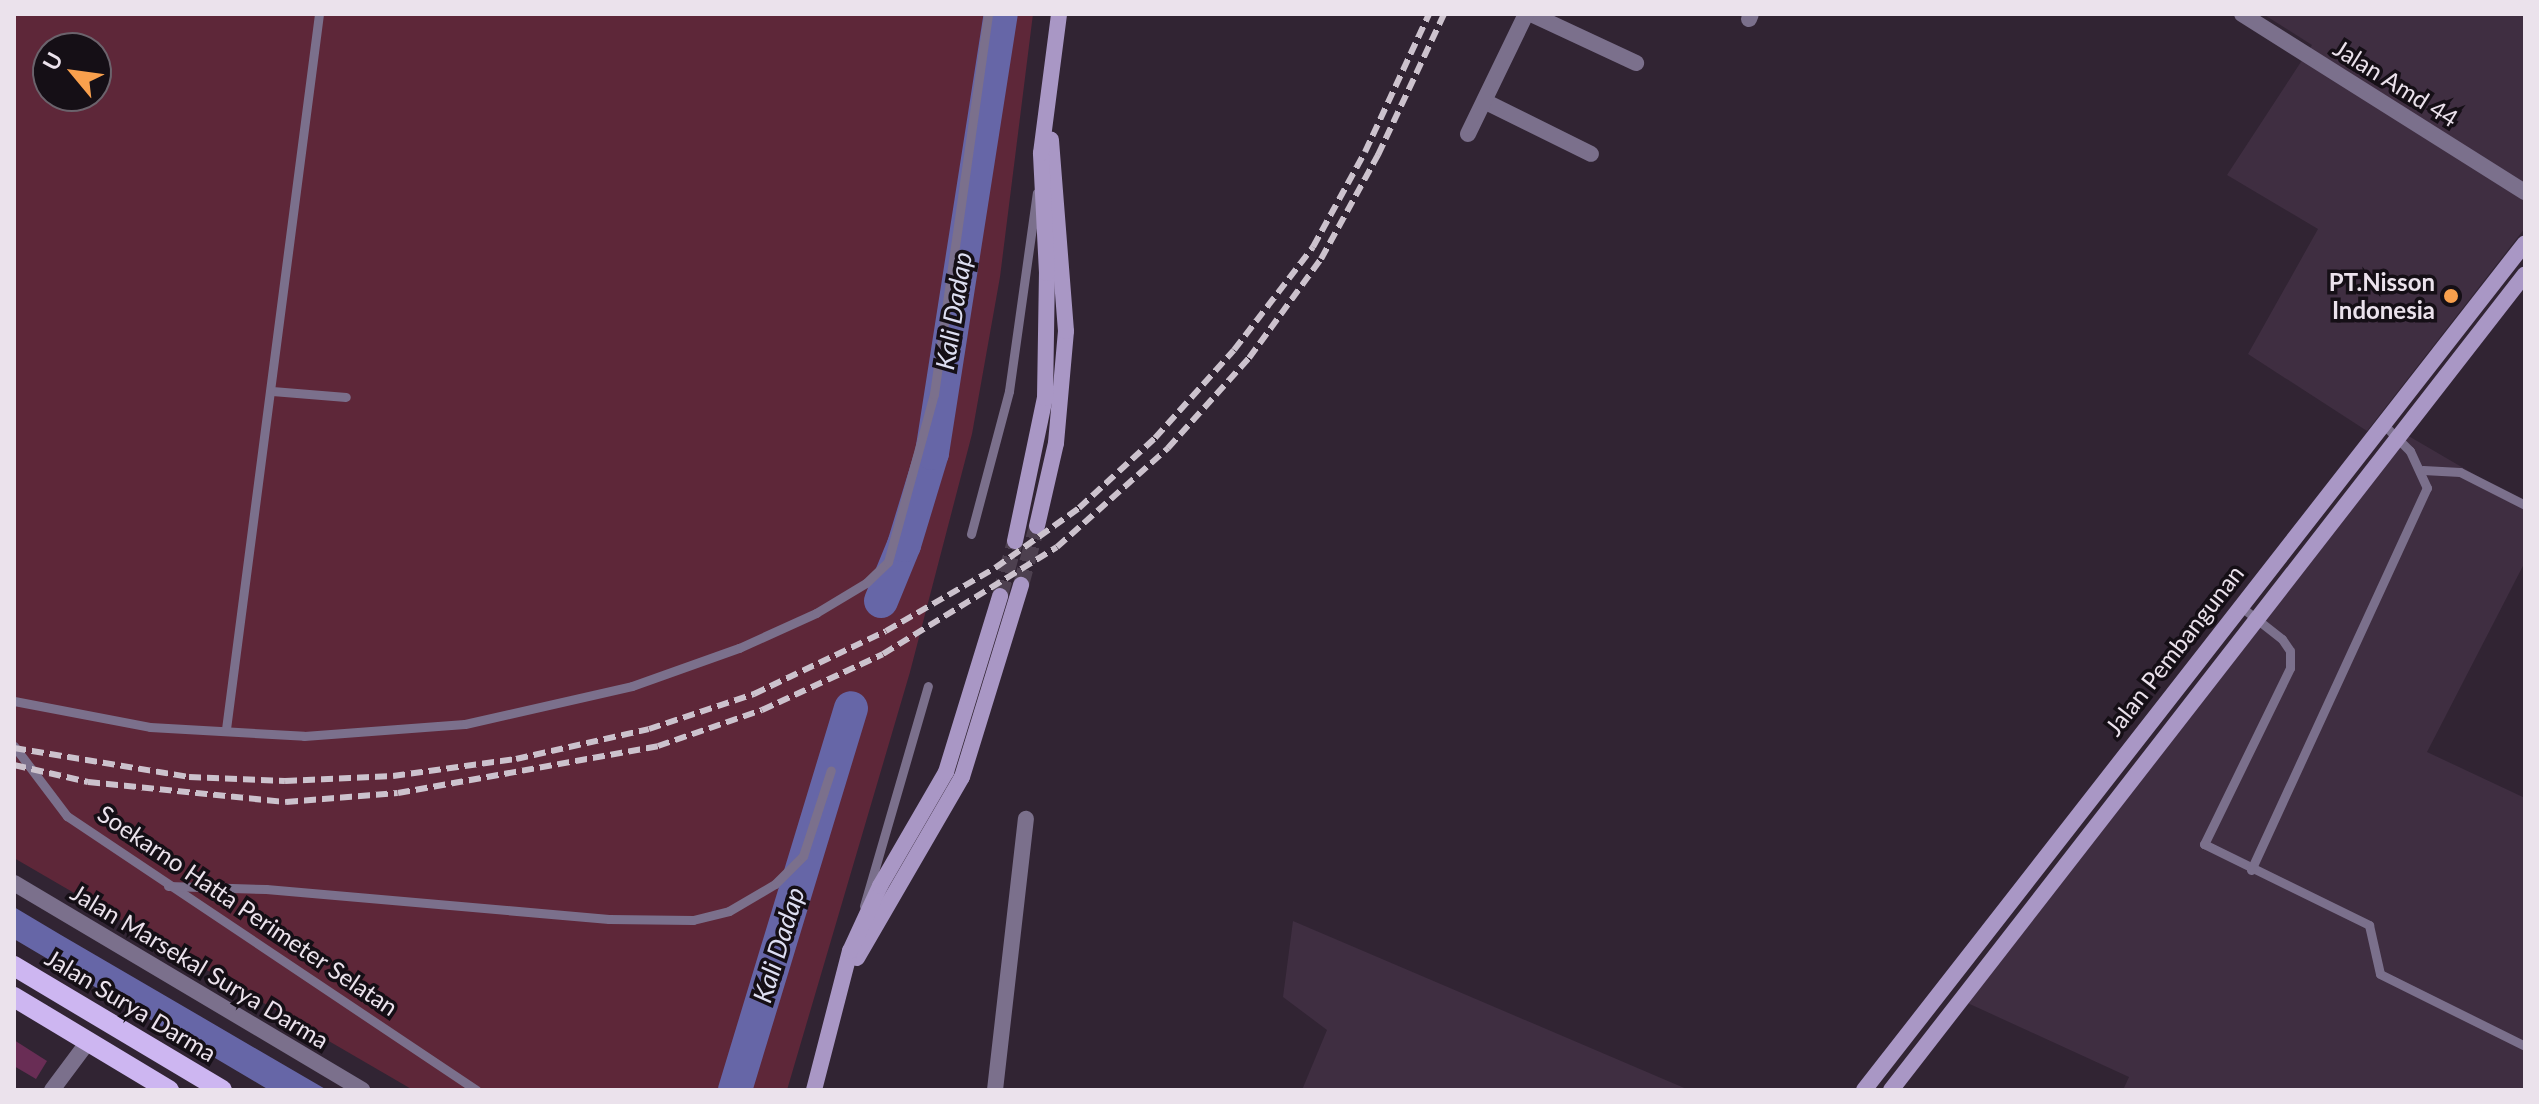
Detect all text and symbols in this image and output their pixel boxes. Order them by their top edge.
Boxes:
north arrow [32,32,112,112]
street label: Jalan Amd 44 [2328,33,2464,133]
text: U [37,47,68,75]
water label: Kali Dadap [929,250,979,372]
place label: PT.Nisson Indonesia [2329,268,2435,324]
marker: PT.Nisson Indonesia [2442,287,2460,305]
street label: Jalan Pembangunan [2099,559,2249,741]
street label: Soekarno Hatta Perimeter Selatan [92,799,404,1021]
street label: Jalan Marsekal Surya Darma [66,878,334,1054]
water label: Kali Dadap [747,884,811,1006]
street label: Jalan Surya Darma [40,943,222,1067]

